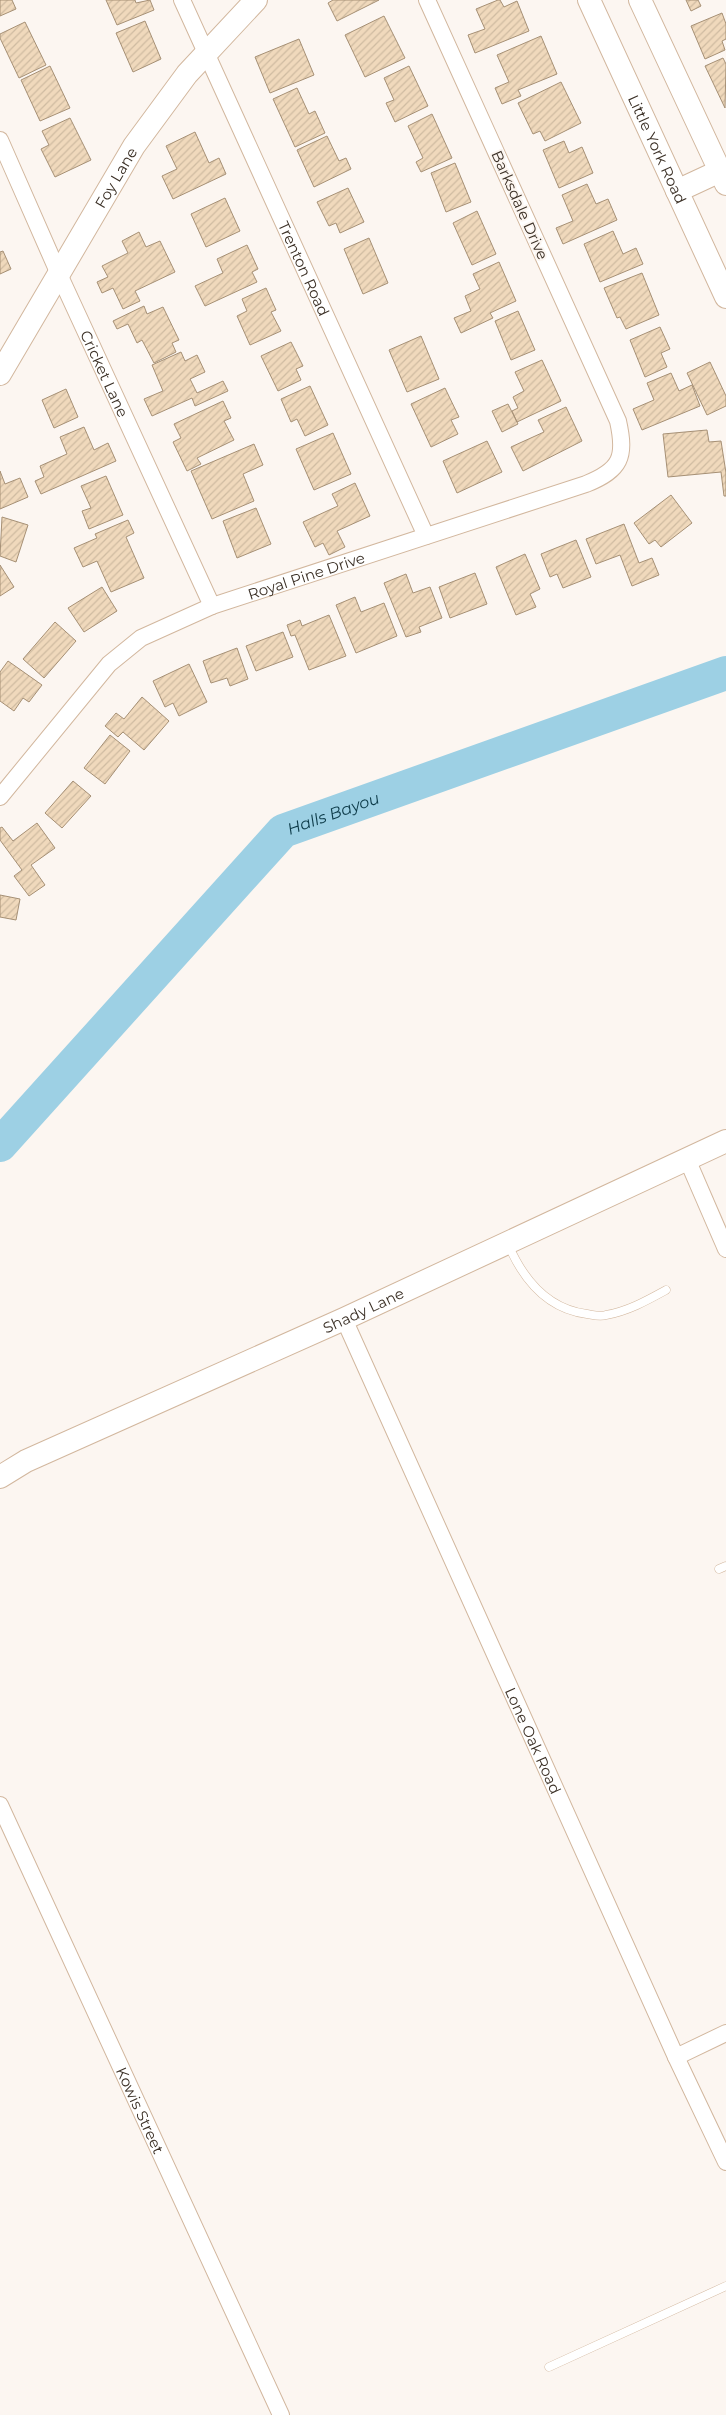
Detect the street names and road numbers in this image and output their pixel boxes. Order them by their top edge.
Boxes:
street label: Little York Road [624,91,691,206]
street label: Foy Lane [90,144,141,211]
street label: Barksdale Drive [487,147,553,263]
street label: Trenton Road [274,218,334,319]
street label: Cricket Lane [77,327,133,420]
street label: Royal Pine Drive [245,547,367,603]
street label: Shady Lane [320,1283,407,1337]
street label: Lone Oak Road [501,1684,566,1797]
street label: Kowis Street [112,2064,169,2157]

